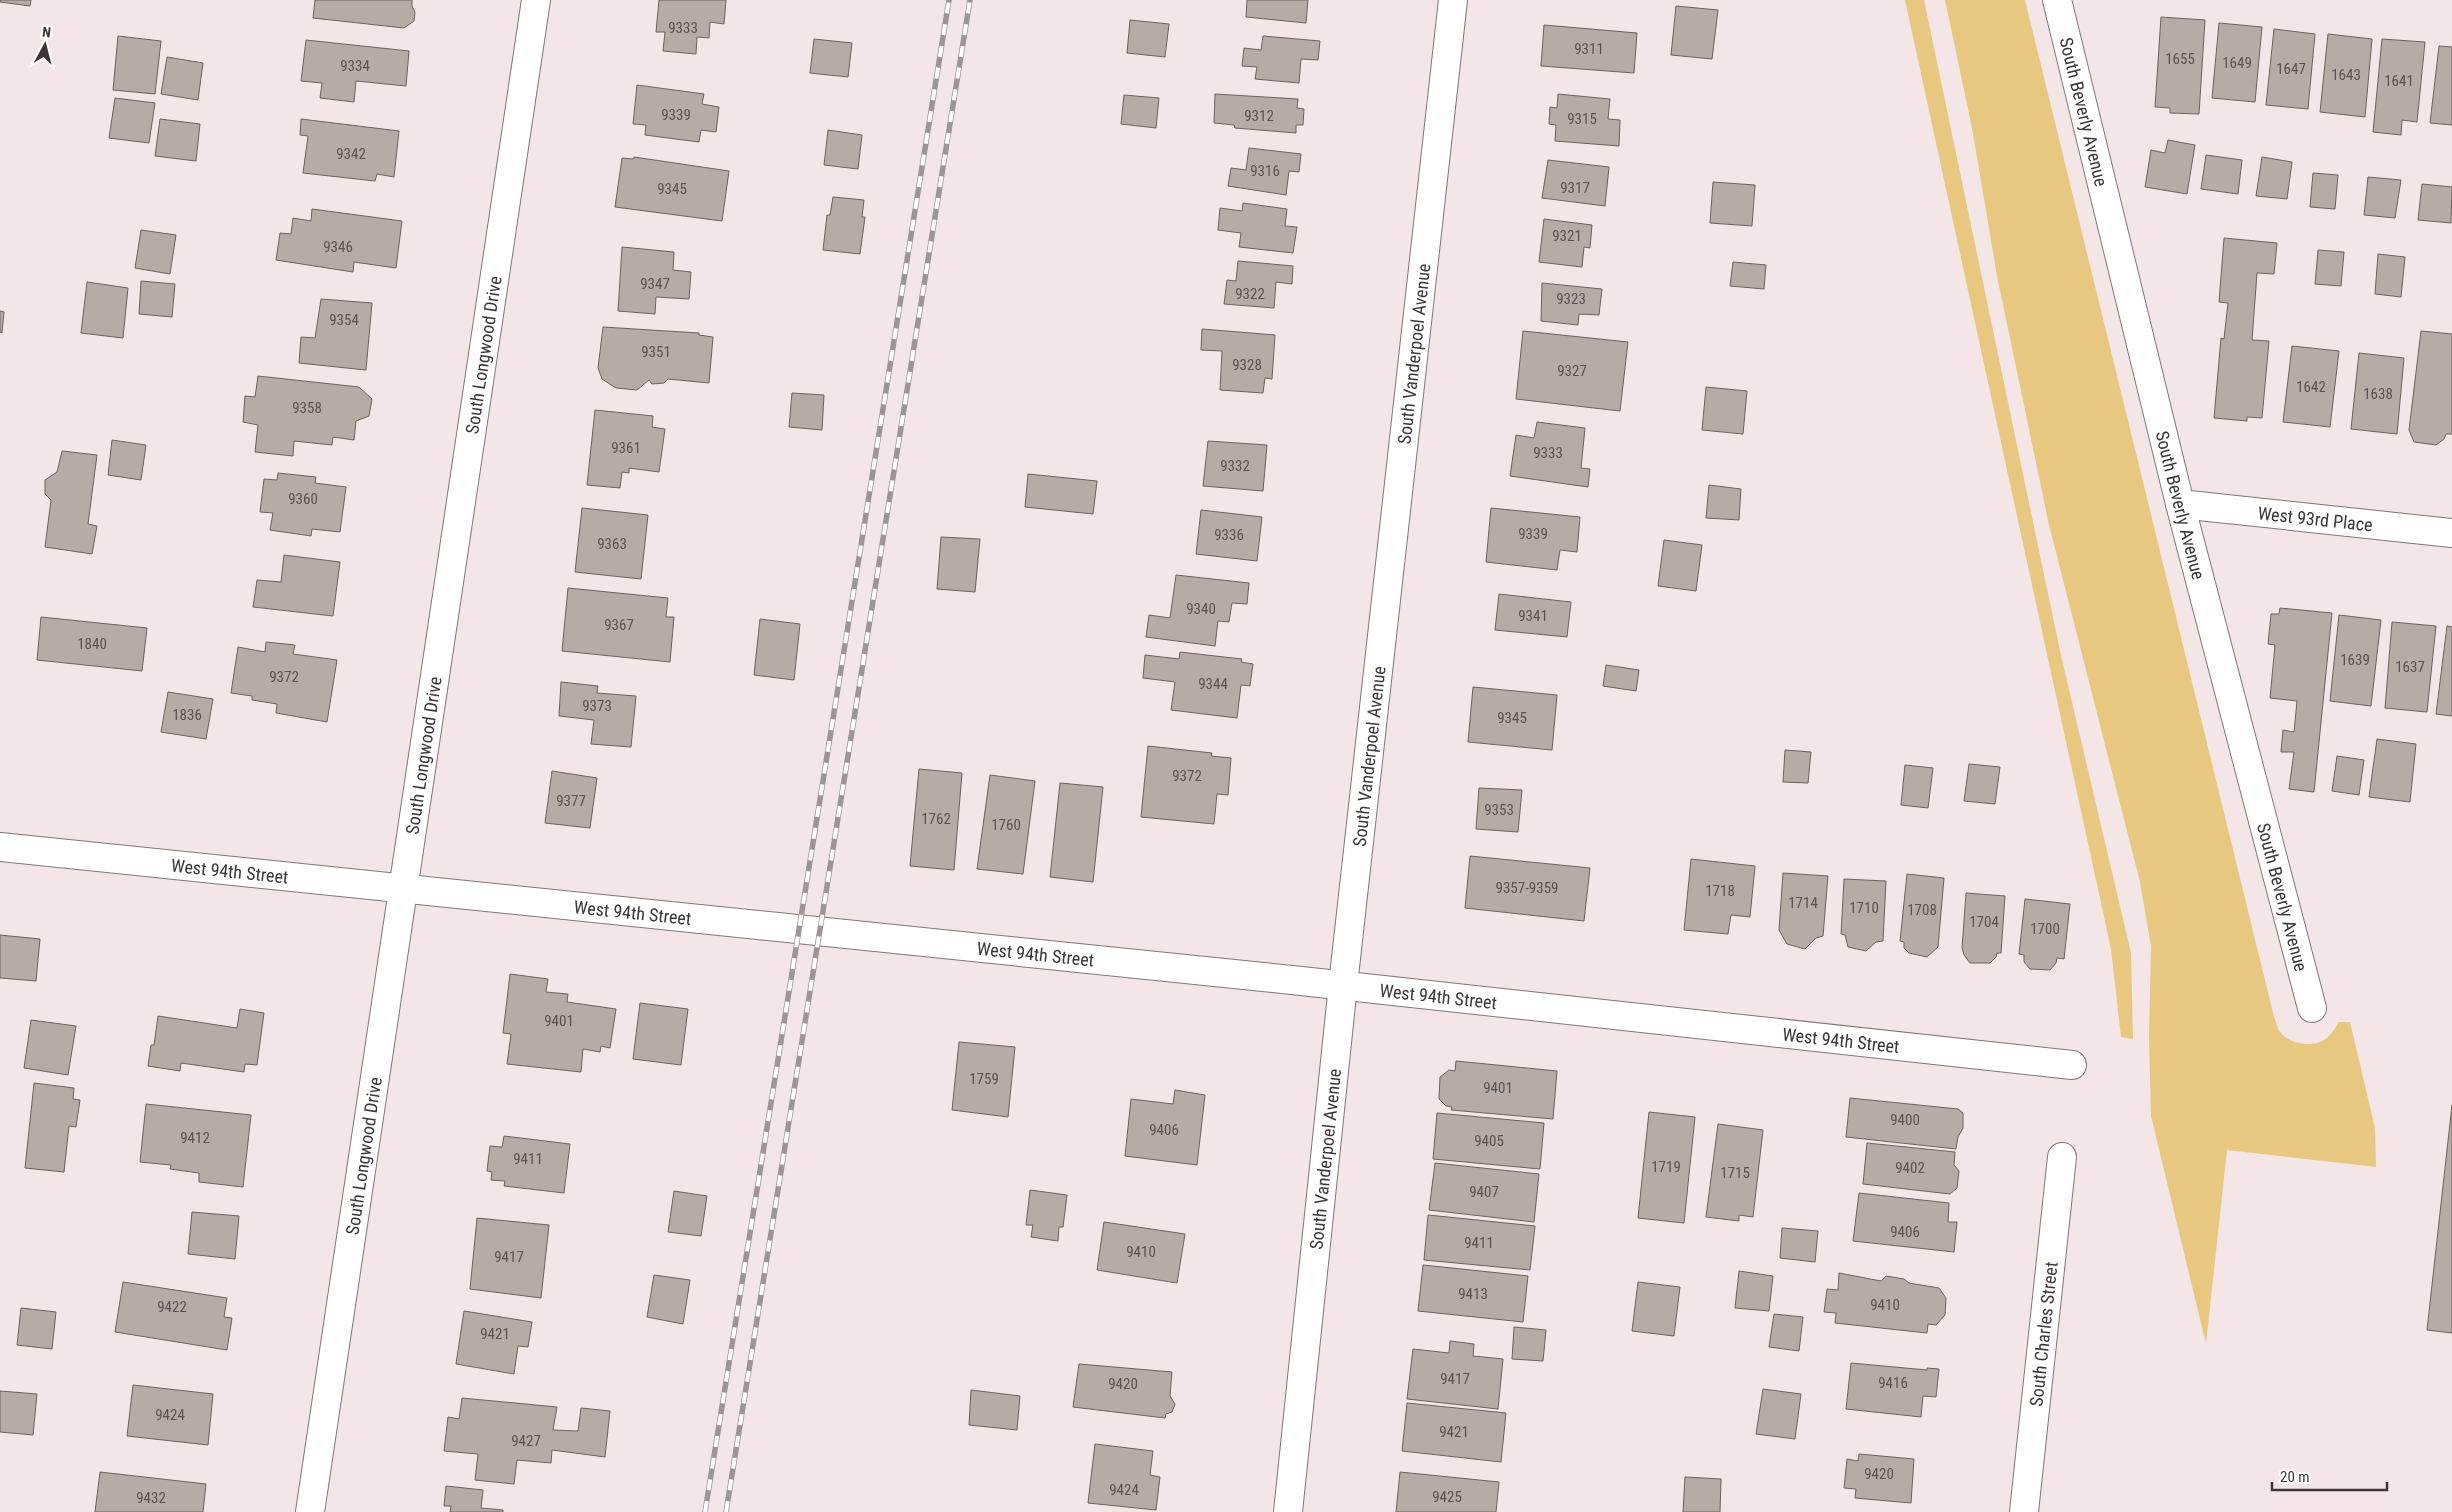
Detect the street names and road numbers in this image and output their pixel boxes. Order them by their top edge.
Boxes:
street label: South Beverly Avenue [2056,35,2113,188]
street label: South Vanderpoel Avenue [1393,262,1434,445]
street label: South Longwood Drive [461,275,505,435]
street label: South Beverly Avenue [2152,429,2210,582]
street label: West 93rd Place [2257,502,2374,535]
street label: South Vanderpoel Avenue [1348,665,1389,848]
street label: South Longwood Drive [401,675,445,836]
street label: South Beverly Avenue [2253,821,2312,973]
street label: West 94th Street [170,854,289,887]
street label: West 94th Street [573,896,692,929]
street label: West 94th Street [976,937,1095,970]
street label: West 94th Street [1379,979,1498,1013]
street label: West 94th Street [1781,1023,1901,1057]
street label: South Vanderpoel Avenue [1305,1067,1345,1250]
street label: South Longwood Drive [341,1076,385,1236]
street label: South Charles Street [2025,1261,2061,1407]

